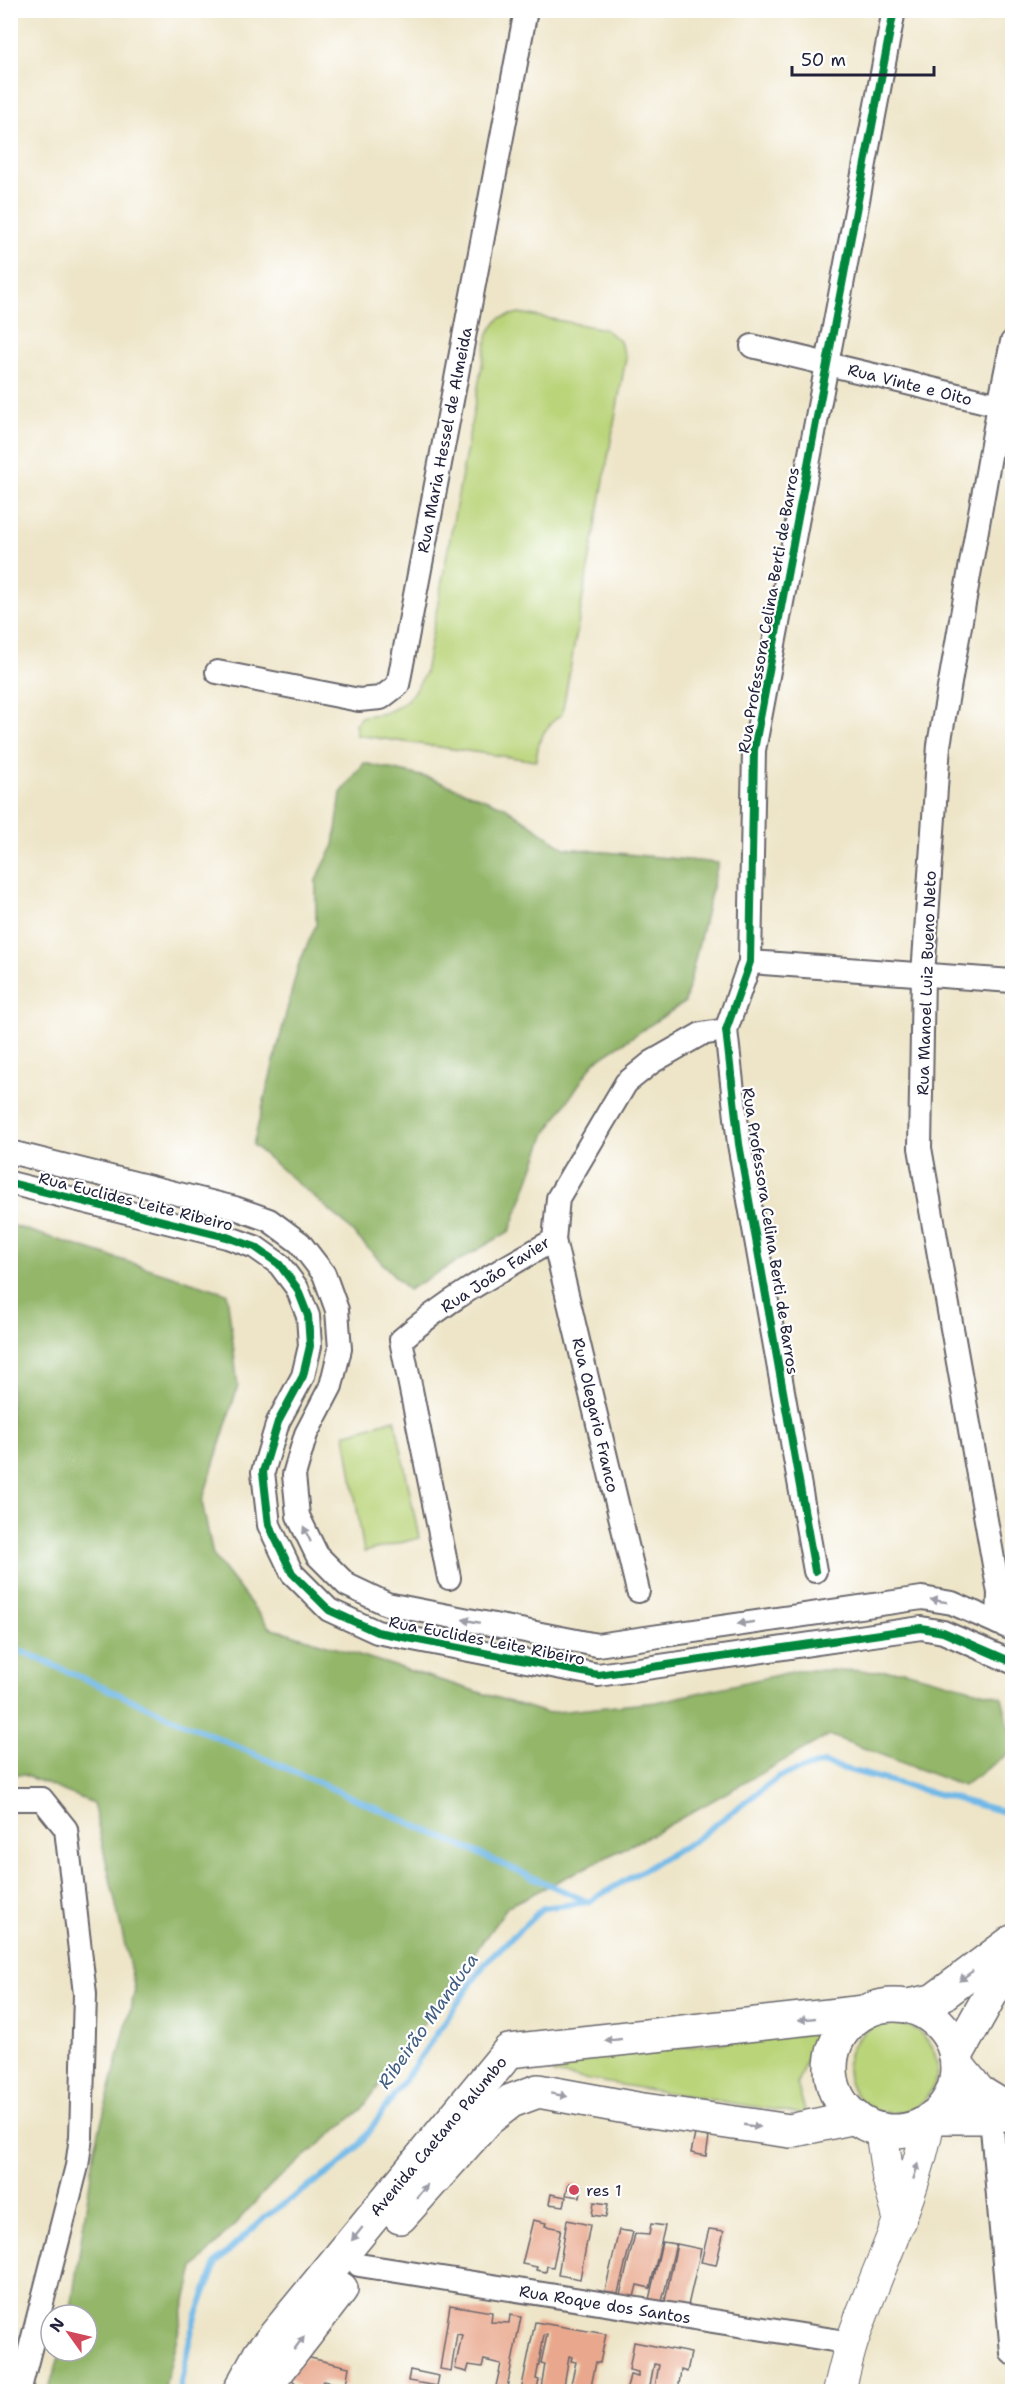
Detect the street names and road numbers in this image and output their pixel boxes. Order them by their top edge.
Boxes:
street label: Rua Maria Hessel de Almeida [412,325,477,555]
street label: Rua Vinte e Oito [845,359,974,410]
street label: Rua Professora Celina Berti de Barros [733,465,804,755]
street label: Rua Manoel Luiz Bueno Neto [912,870,941,1096]
street label: Rua Professora Celina Berti de Barros [737,1086,804,1376]
street label: Rua Euclides Leite Ribeiro [37,1167,235,1236]
street label: Rua João Favier [437,1231,554,1317]
street label: Rua Olegario Franco [567,1336,624,1495]
street label: Rua Euclides Leite Ribeiro [387,1611,587,1670]
street label: Avenida Caetano Palumbo [365,2052,512,2221]
street label: Rua Roque dos Santos [518,2281,692,2328]

